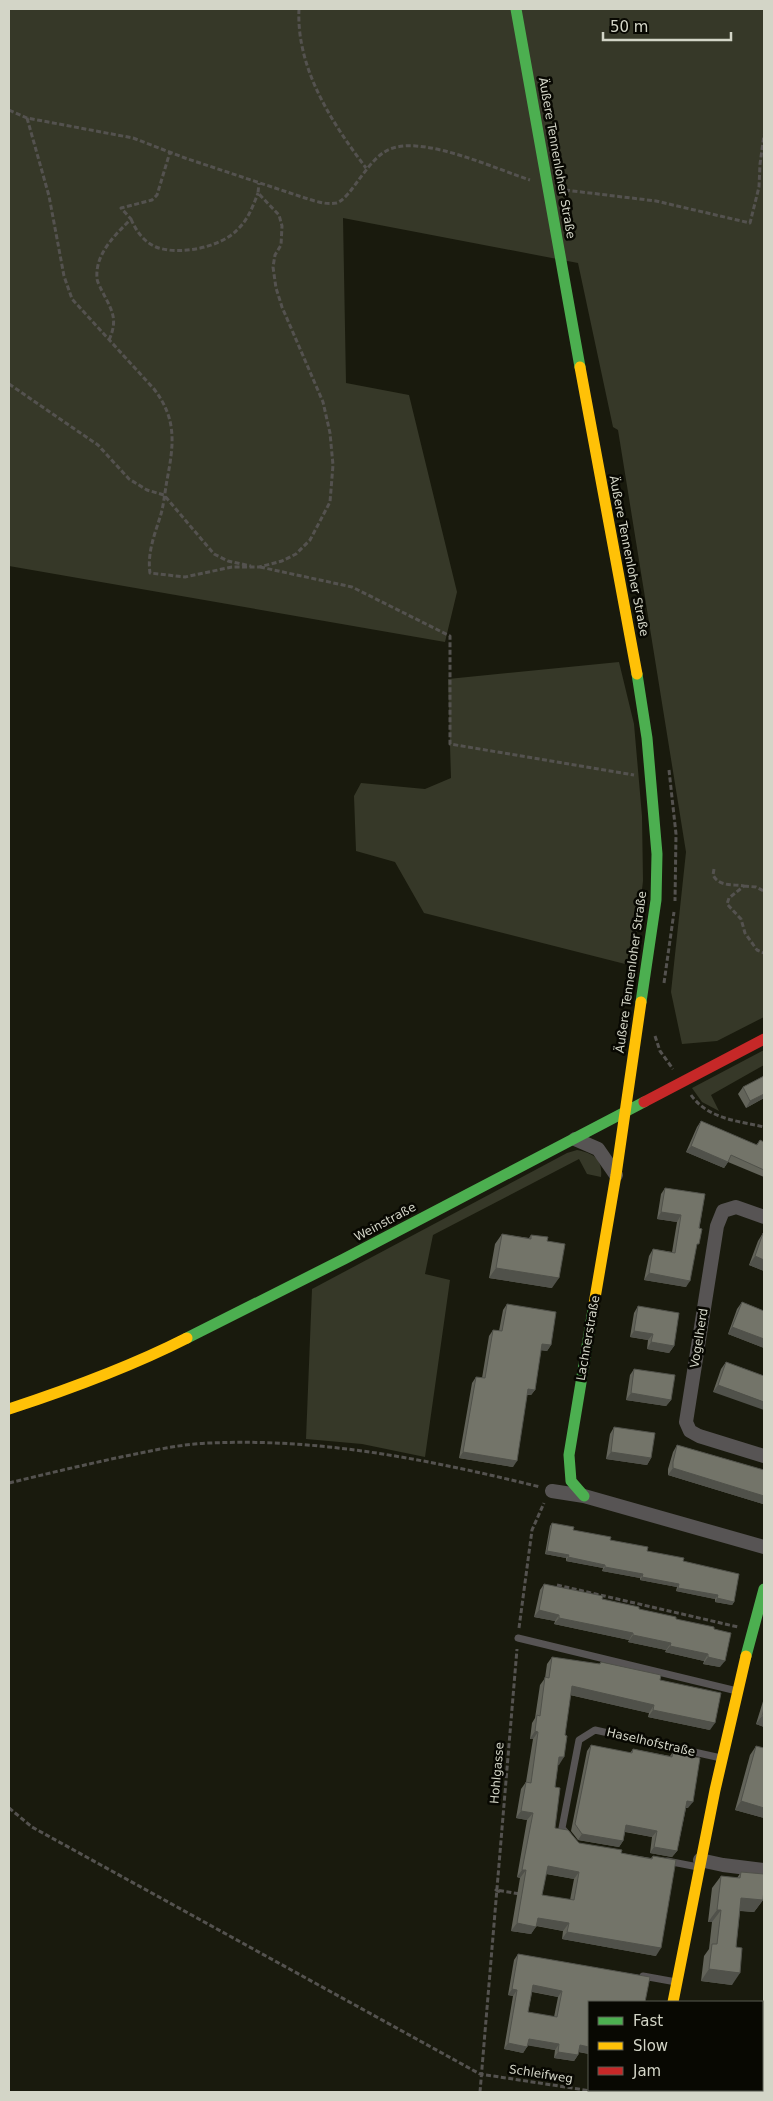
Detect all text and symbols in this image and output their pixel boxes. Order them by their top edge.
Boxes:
scale bar [603,10,730,42]
text: 50 m [610,18,648,36]
street label: Äußere Tennenloher Straße [536,76,579,240]
street label: Äußere Tennenloher Straße [607,474,652,638]
street label: Äußere Tennenloher Straße [612,890,649,1054]
street label: Weinstraße [352,1200,418,1244]
street label: Lachnerstraße [574,1294,602,1382]
street label: Vogelherd [687,1307,711,1369]
street label: Haselhofstraße [605,1725,697,1759]
street label: Hohlgasse [487,1741,507,1805]
legend [588,2001,763,2091]
text: Fast [633,2012,663,2030]
text: Slow [633,2037,668,2055]
street label: Schleifweg [508,2062,574,2086]
text: Jam [632,2062,661,2080]

